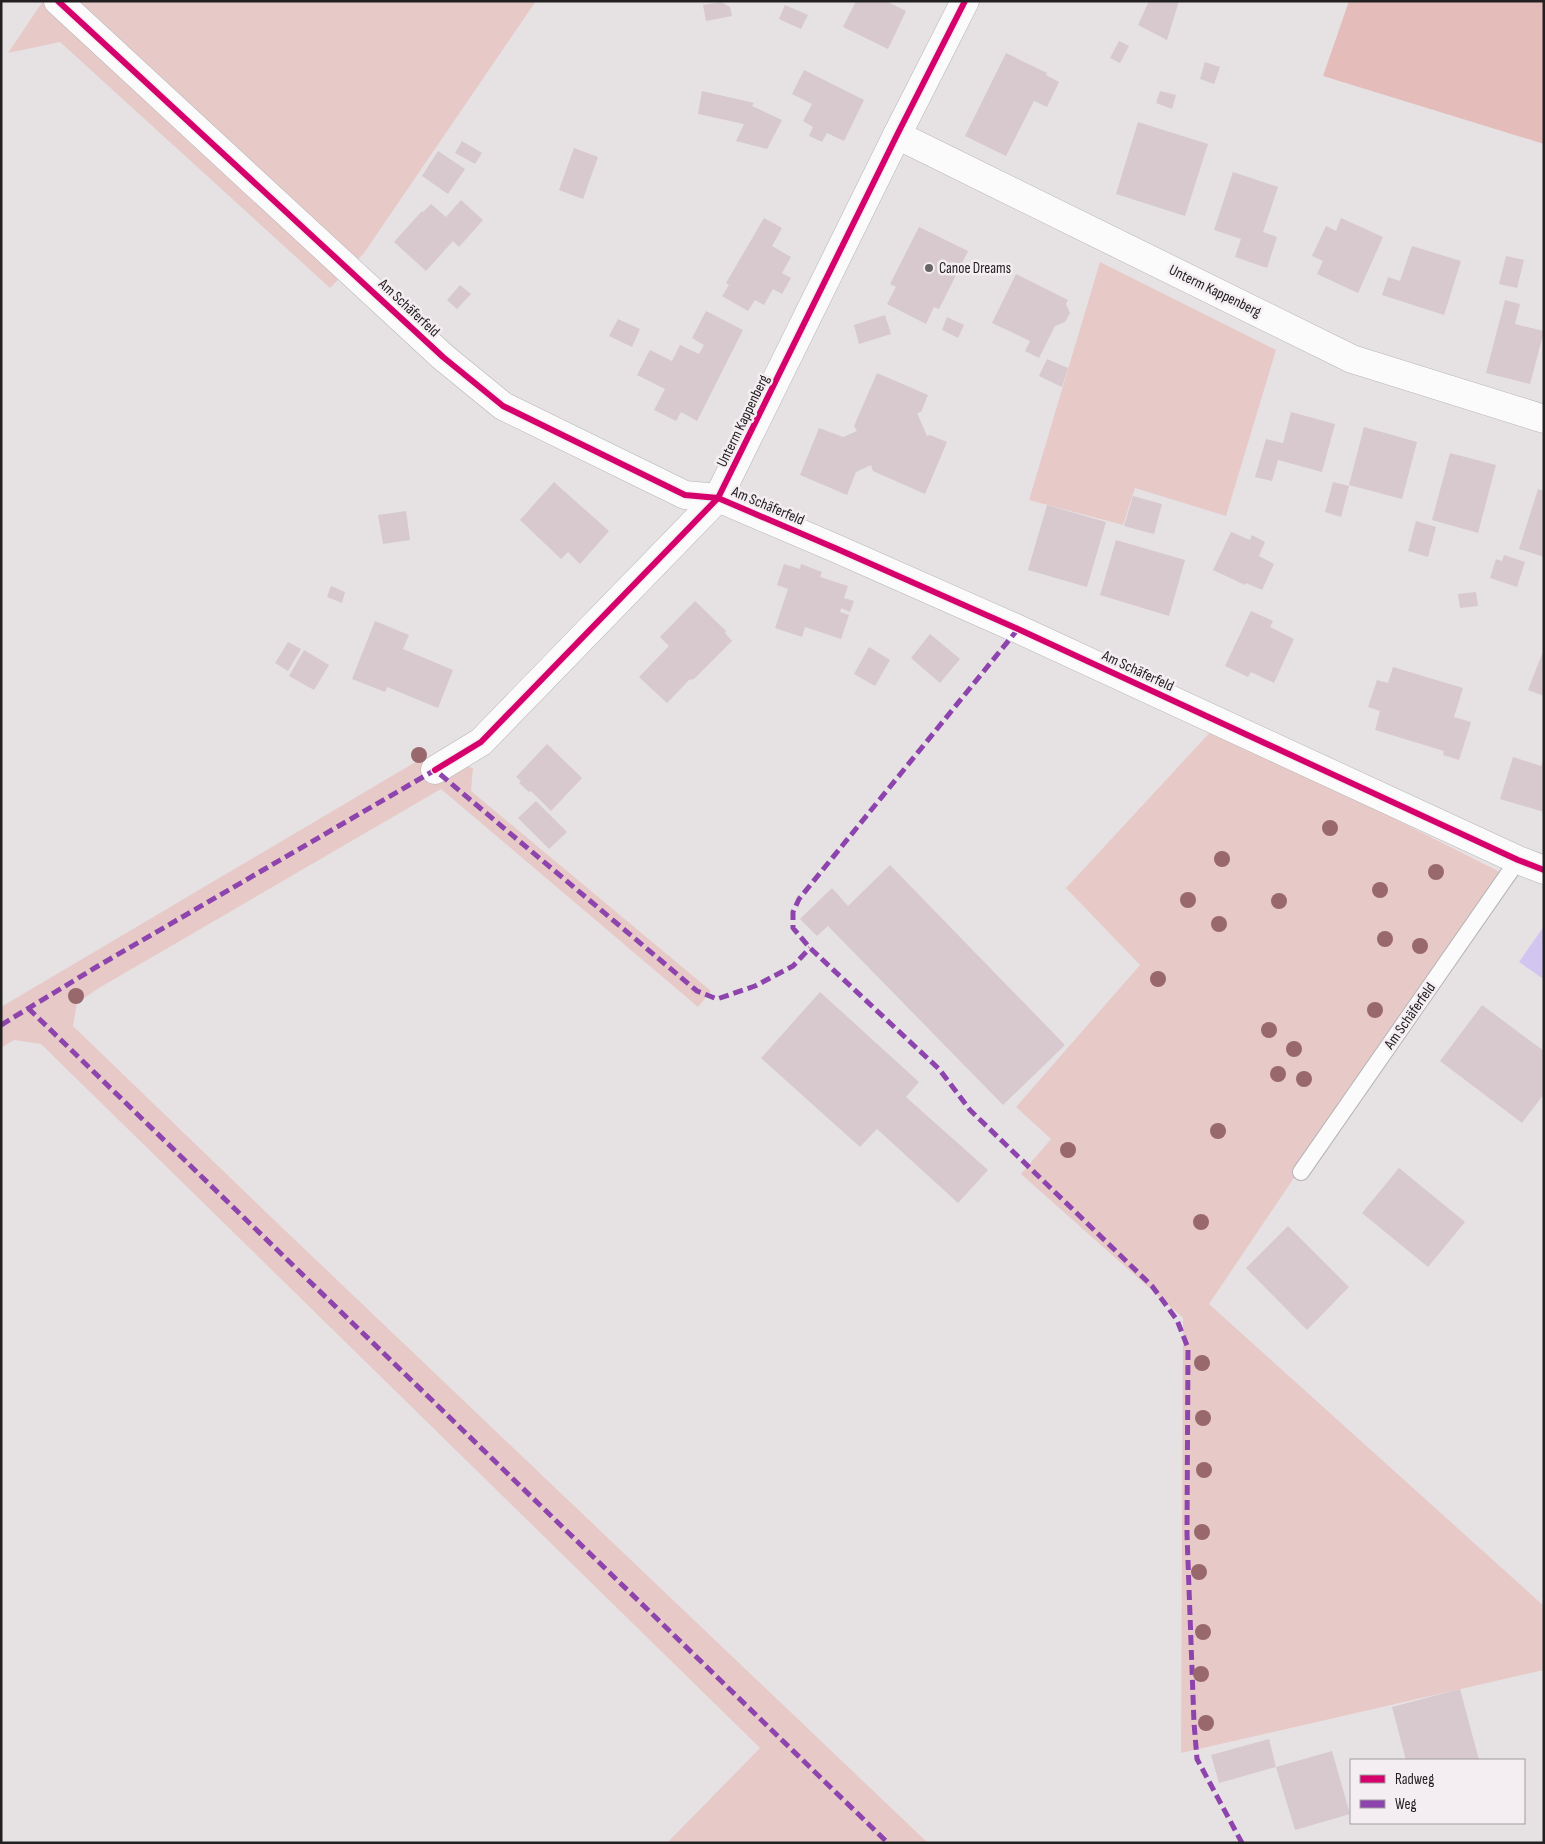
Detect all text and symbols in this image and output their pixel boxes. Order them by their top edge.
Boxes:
place label: Canoe Dreams [939,259,1011,278]
street label: Unterm Kappenberg [1166,260,1264,322]
marker: Canoe Dreams [923,262,935,274]
street label: Am Schäferfeld [374,274,444,341]
street label: Unterm Kappenberg [712,372,774,470]
street label: Am Schäferfeld [728,482,807,530]
street label: Am Schäferfeld [1098,646,1177,696]
street label: Am Schäferfeld [1380,979,1440,1054]
legend [1350,1759,1525,1824]
text: Radweg [1395,1770,1434,1789]
text: Weg [1395,1795,1417,1814]

